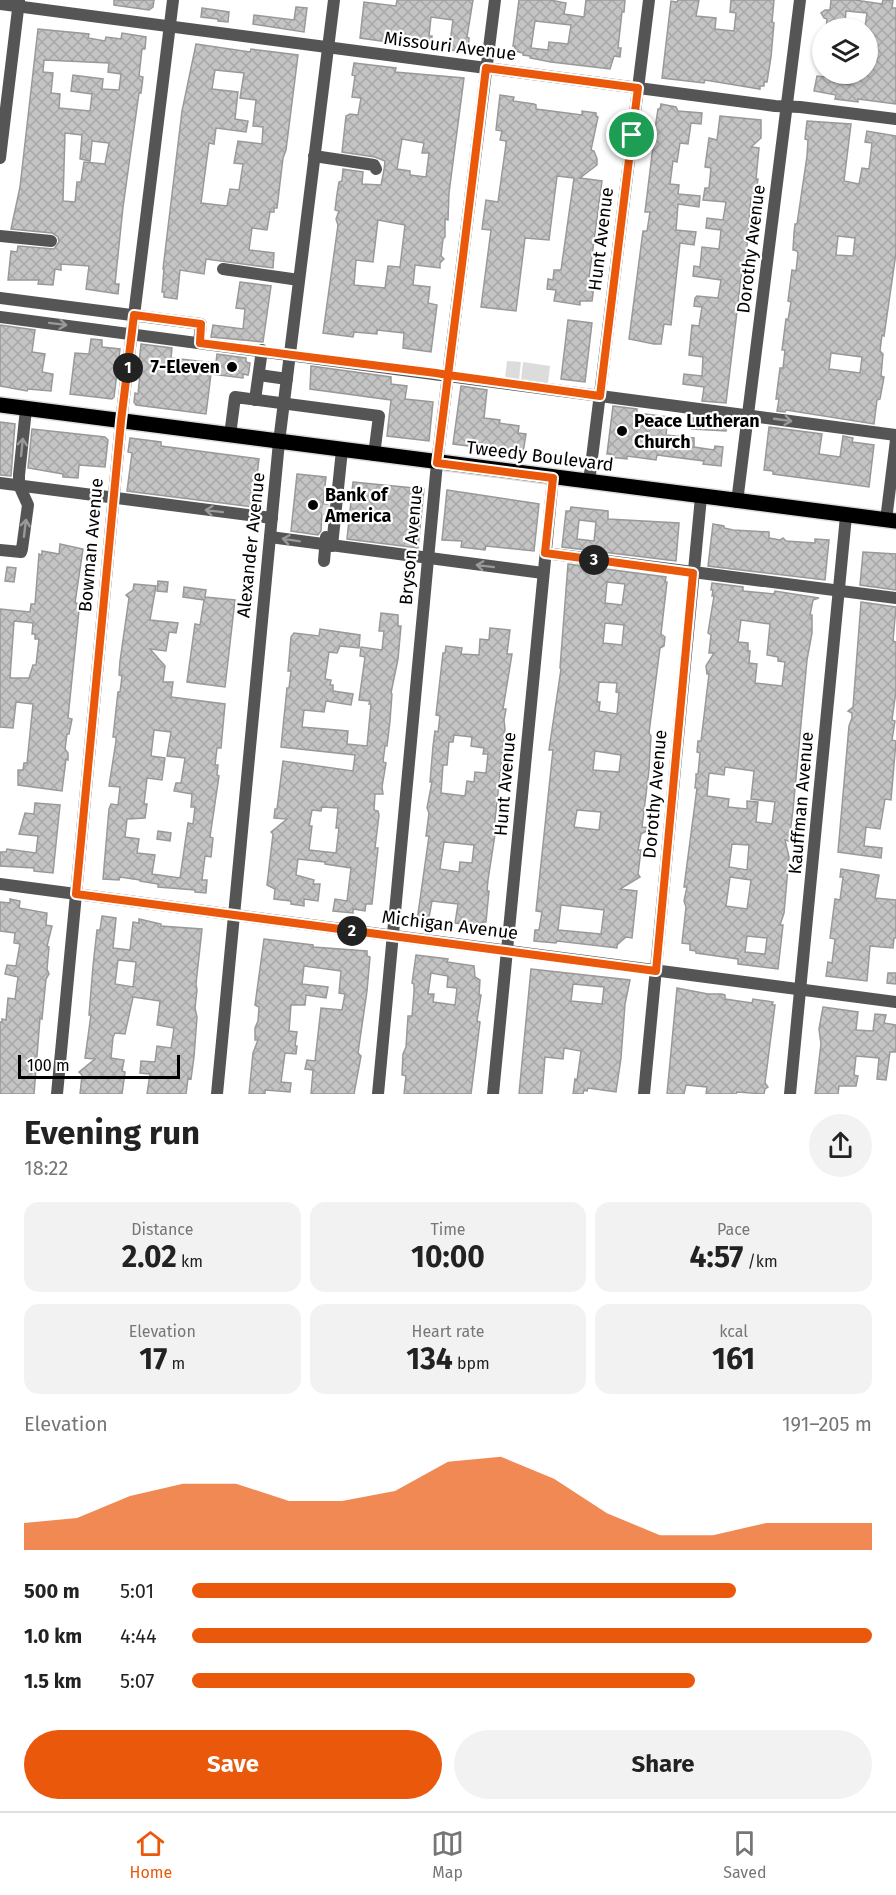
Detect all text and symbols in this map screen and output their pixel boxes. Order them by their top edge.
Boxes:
map controls [812,18,878,84]
button: layers [812,18,878,84]
street label: Missouri Avenue [383,27,517,65]
pin [606,109,657,160]
icon: arrive [615,118,648,151]
street label: Dorothy Avenue [732,183,770,315]
street label: Hunt Avenue [584,186,618,292]
one-way arrow [48,319,67,330]
pin: 1 [113,353,143,383]
place label: 7-Eleven [150,356,220,378]
text: 1 [124,358,132,377]
marker: 7-Eleven [225,360,239,374]
place label: Peace Lutheran Church [634,410,760,453]
one-way arrow [772,414,792,425]
marker: Peace Lutheran Church [615,424,629,438]
street label: Tweedy Boulevard [465,436,615,476]
one-way arrow [17,438,28,458]
street label: Alexander Avenue [232,471,270,619]
street label: Bowman Avenue [74,477,108,613]
place label: Bank of America [324,484,392,527]
street label: Bryson Avenue [395,484,427,606]
marker: Bank of America [306,498,320,512]
one-way arrow [205,505,224,516]
one-way arrow [20,519,31,539]
one-way arrow [282,534,302,545]
pin: 3 [579,545,609,575]
text: 3 [590,550,598,569]
one-way arrow [475,560,495,571]
street label: Dorothy Avenue [638,729,672,859]
street label: Hunt Avenue [489,731,521,837]
street label: Kauffman Avenue [784,731,818,875]
street label: Michigan Avenue [381,906,519,944]
pin: 2 [337,916,367,946]
text: 2 [348,921,356,940]
scale bar [18,1052,180,1080]
text: 100 m [27,1056,70,1075]
text: Evening run [24,1113,200,1153]
button: share [809,1114,872,1177]
text: 18:22 [24,1156,68,1180]
text: Distance [131,1220,193,1239]
text: Time [430,1220,466,1239]
text: Pace [717,1220,750,1239]
text: 2.02 [122,1239,177,1275]
text: 10:00 [411,1239,485,1275]
text: 4:57 [690,1239,743,1275]
text: km [177,1252,203,1271]
text: /km [743,1252,778,1271]
text: Elevation [129,1322,196,1341]
text: Heart rate [412,1322,484,1341]
text: kcal [719,1322,748,1341]
text: 17 [139,1341,167,1377]
text: 134 [406,1341,453,1377]
text: 161 [712,1341,755,1377]
text: m [167,1354,185,1373]
text: bpm [453,1354,490,1373]
text: Elevation [24,1412,108,1436]
text: 191–205 m [782,1412,872,1436]
text: 500 m [24,1579,80,1603]
text: 5:01 [120,1579,154,1603]
text: 1.0 km [24,1624,82,1648]
text: 4:44 [120,1624,157,1648]
text: 1.5 km [24,1669,82,1693]
text: 5:07 [120,1669,154,1693]
button: Save [24,1730,442,1799]
button: Share [454,1730,872,1799]
tab: Home [130,1827,172,1882]
tab: Map [431,1827,464,1882]
tab: Saved [723,1827,766,1882]

